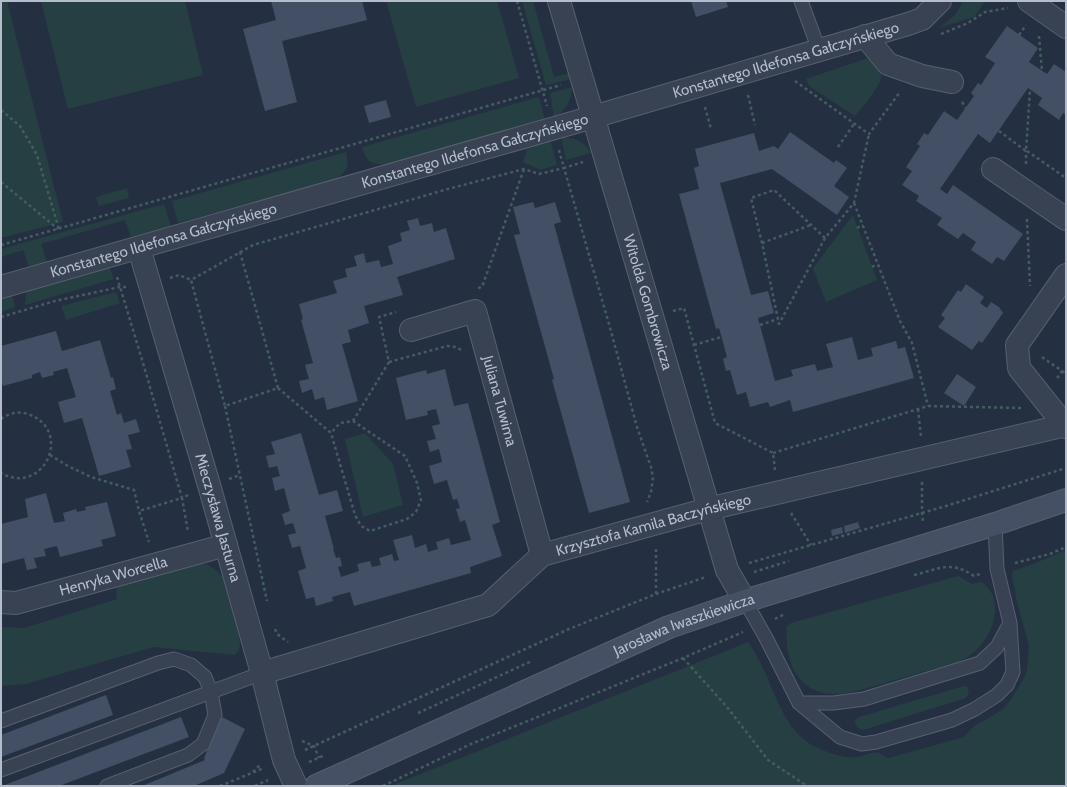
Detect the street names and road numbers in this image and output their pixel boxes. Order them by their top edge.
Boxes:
street label: Konstantego Ildefonsa Gałczyńskiego [671,18,901,102]
street label: Konstantego Ildefonsa Gałczyńskiego [359,110,590,192]
street label: Konstantego Ildefonsa Gałczyńskiego [48,199,279,281]
street label: Witolda Gombrowicza [619,232,677,373]
street label: Juliana Tuwima [478,353,521,449]
street label: Mieczysława Jasturna [191,451,245,585]
street label: Krzysztofa Kamila Baczyńskiego [554,490,753,560]
street label: Henryka Worcella [57,552,170,600]
street label: Jarosława Iwaszkiewicza [610,589,757,660]

